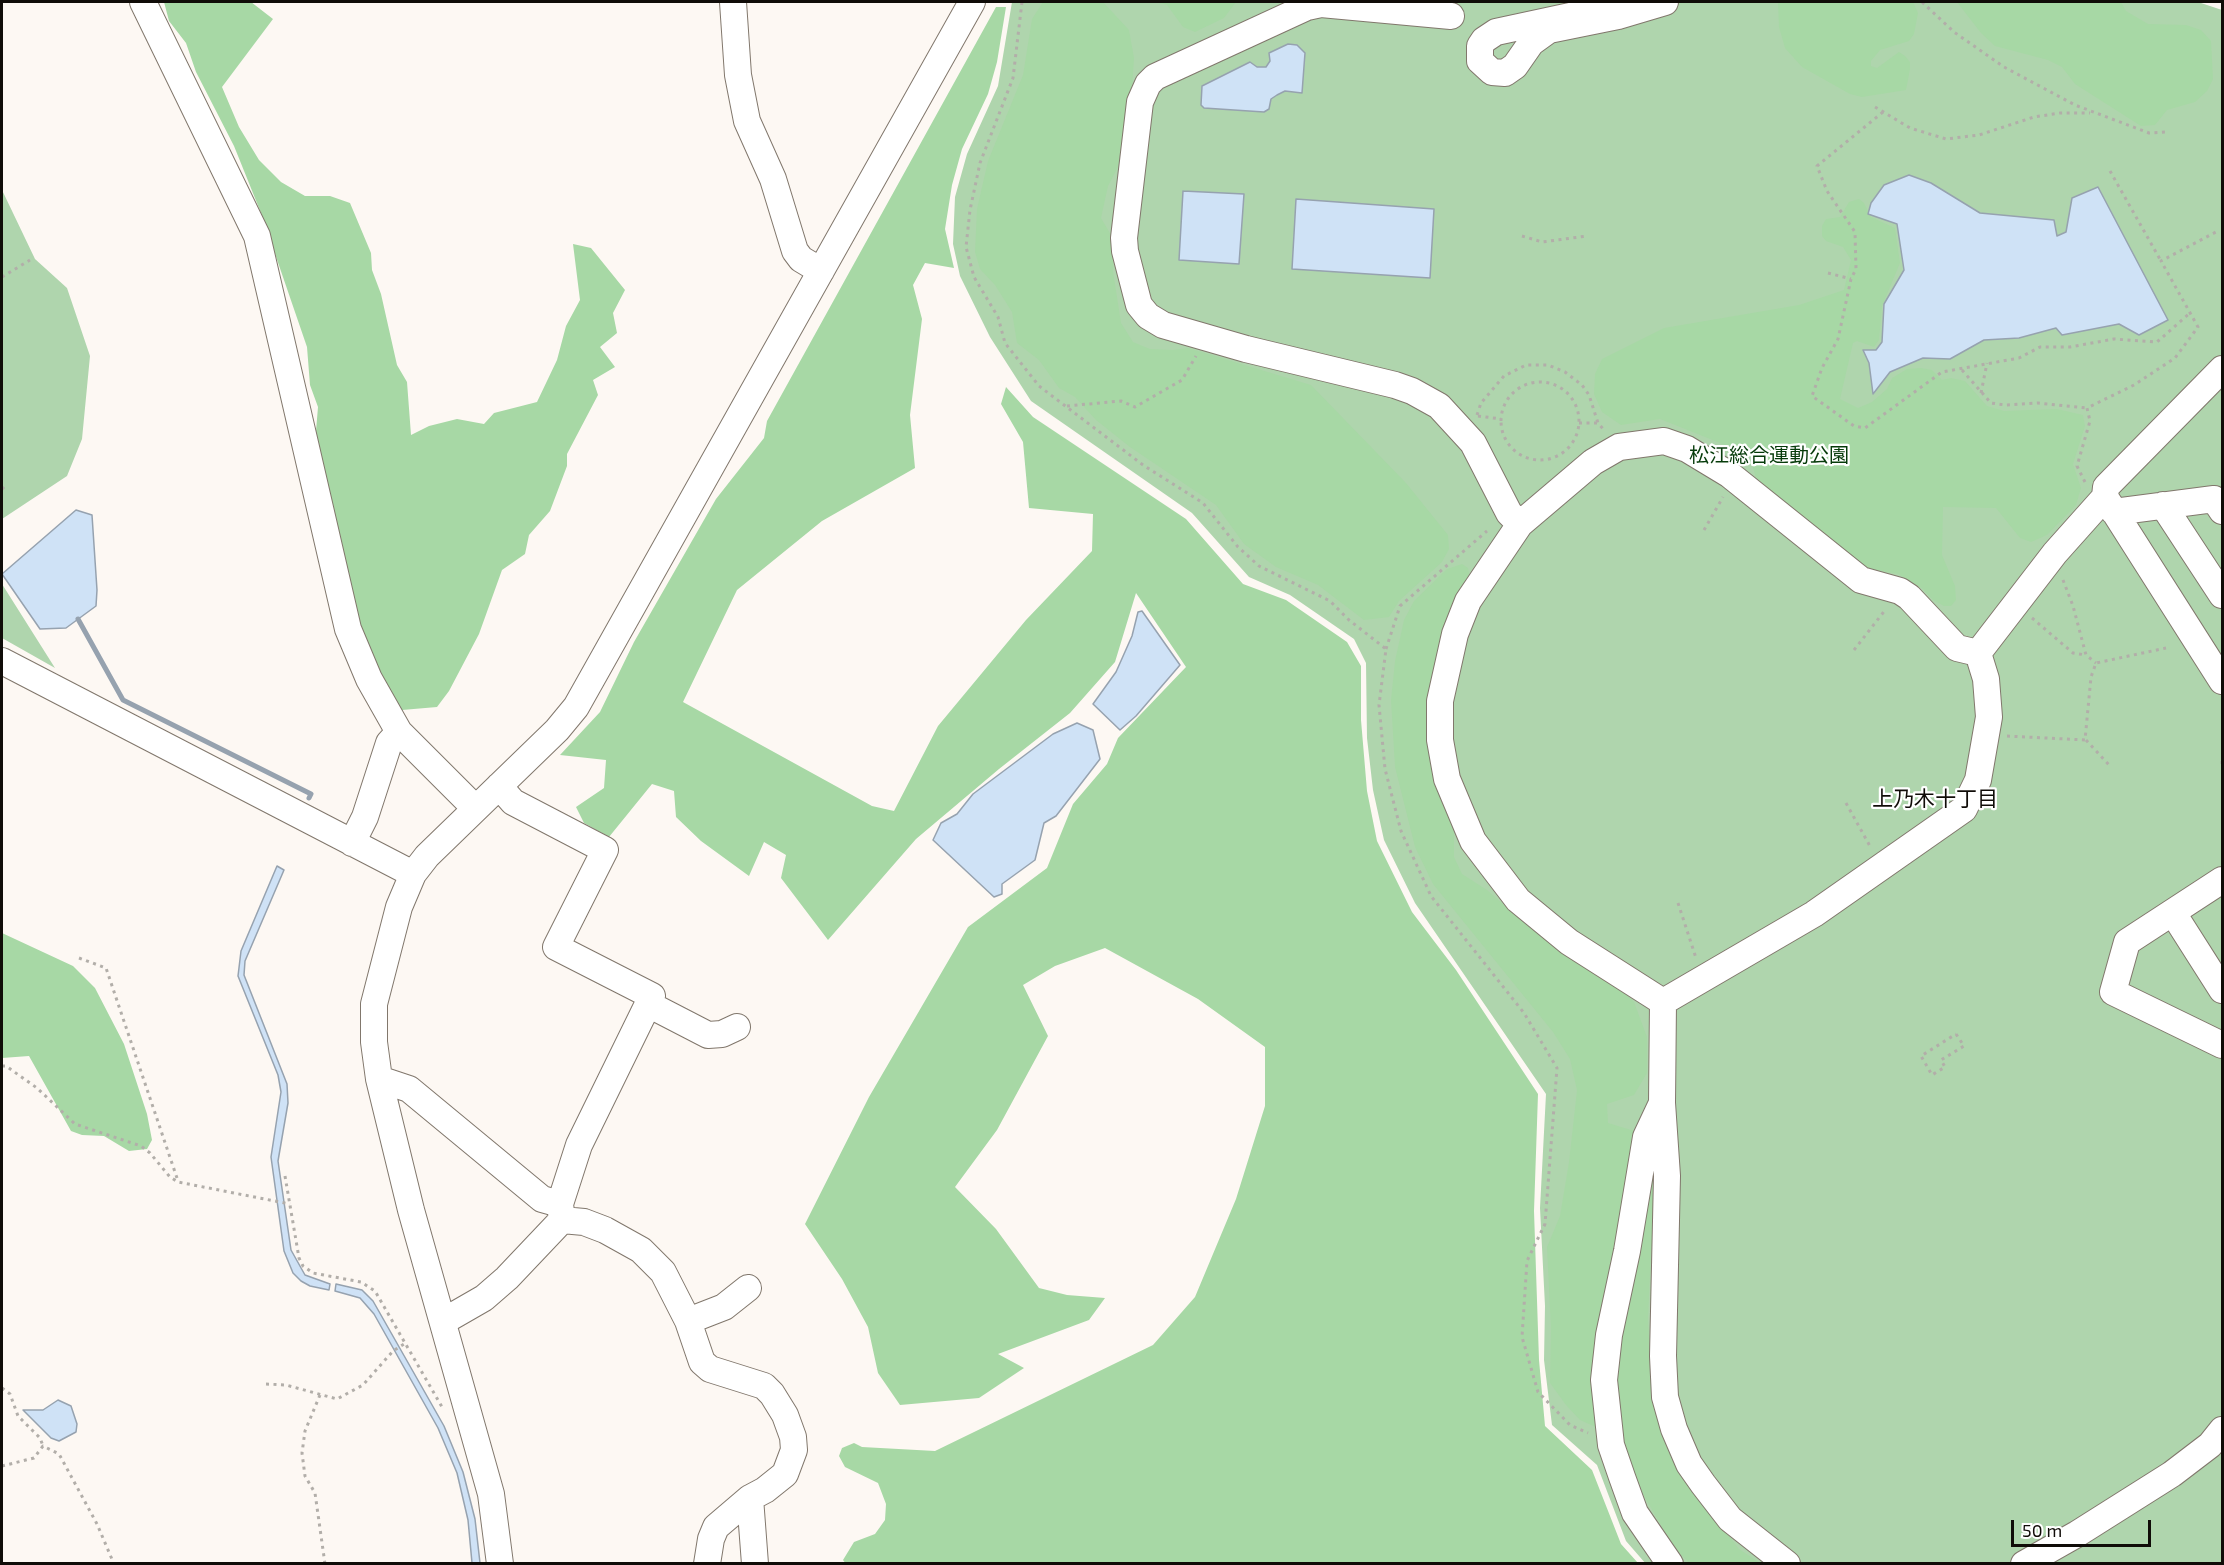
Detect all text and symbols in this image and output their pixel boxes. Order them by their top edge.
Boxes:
park label: 松江総合運動公園 [1689,443,1849,467]
district label: 上乃木十丁目 [1872,786,1998,812]
scale bar [2014,1508,2154,1546]
text: 50 m [2022,1519,2062,1541]

